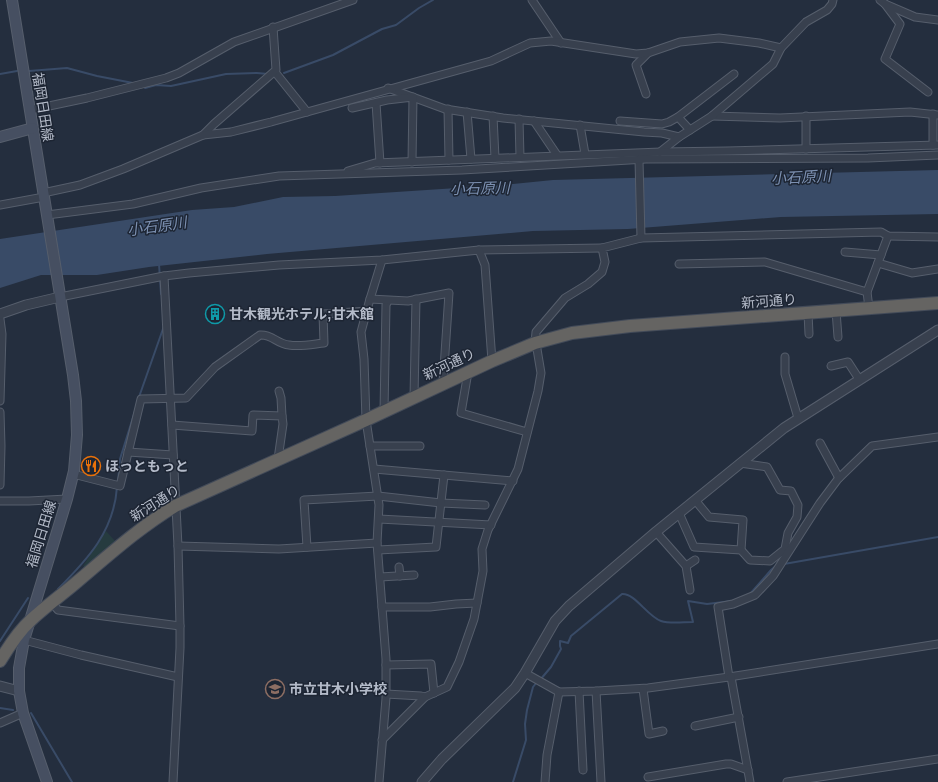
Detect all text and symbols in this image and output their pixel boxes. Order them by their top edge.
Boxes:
street label: 福岡日田線 [30,71,56,143]
water label: 小石原川 [771,167,833,187]
water label: 小石原川 [450,179,512,197]
water label: 小石原川 [126,213,190,239]
street label: 新河通り [741,291,797,311]
building icon: 甘木観光ホテル;甘木館 [204,303,226,325]
place label: 甘木観光ホテル;甘木館 [229,306,374,322]
street label: 新河通り [420,345,478,383]
restaurant icon: ほっともっと [80,455,102,477]
place label: ほっともっと [105,458,189,474]
street label: 新河通り [127,481,183,525]
street label: 福岡日田線 [23,498,59,570]
school or university icon: 市立甘木小学校 [264,678,286,700]
place label: 市立甘木小学校 [289,681,387,697]

